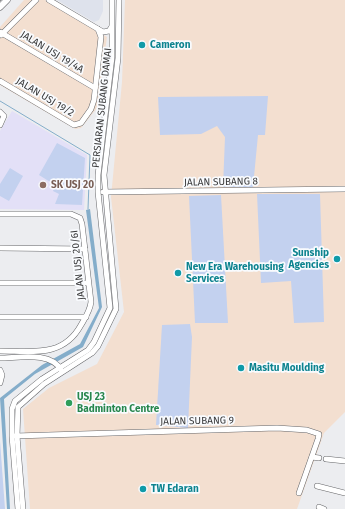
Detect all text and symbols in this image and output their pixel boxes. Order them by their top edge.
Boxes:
street label: JALAN USJ 19/4A [18,28,86,76]
place label: Cameron [150,39,191,51]
marker: Cameron [137,40,147,50]
street label: PERSIARAN SUBANG DAMAI [90,47,114,169]
street label: JALAN USJ 19/2 [14,75,76,119]
street label: JALAN SUBANG 8 [184,175,259,189]
place label: SK USJ 20 [51,179,94,191]
marker: SK USJ 20 [38,180,48,190]
street label: JALAN USJ 20/6I [68,229,88,301]
place label: Sunship Agencies [288,247,329,271]
marker: Sunship Agencies [332,254,342,264]
place label: New Era Warehousing Services [186,261,284,285]
marker: New Era Warehousing Services [173,268,183,278]
place label: Masitu Moulding [249,362,325,374]
marker: Masitu Moulding [236,363,246,373]
place label: USJ 23 Badminton Centre [77,391,160,415]
marker: USJ 23 Badminton Centre [64,398,74,408]
street label: JALAN SUBANG 9 [160,414,234,428]
place label: TW Edaran [151,483,199,495]
marker: TW Edaran [138,484,148,494]

